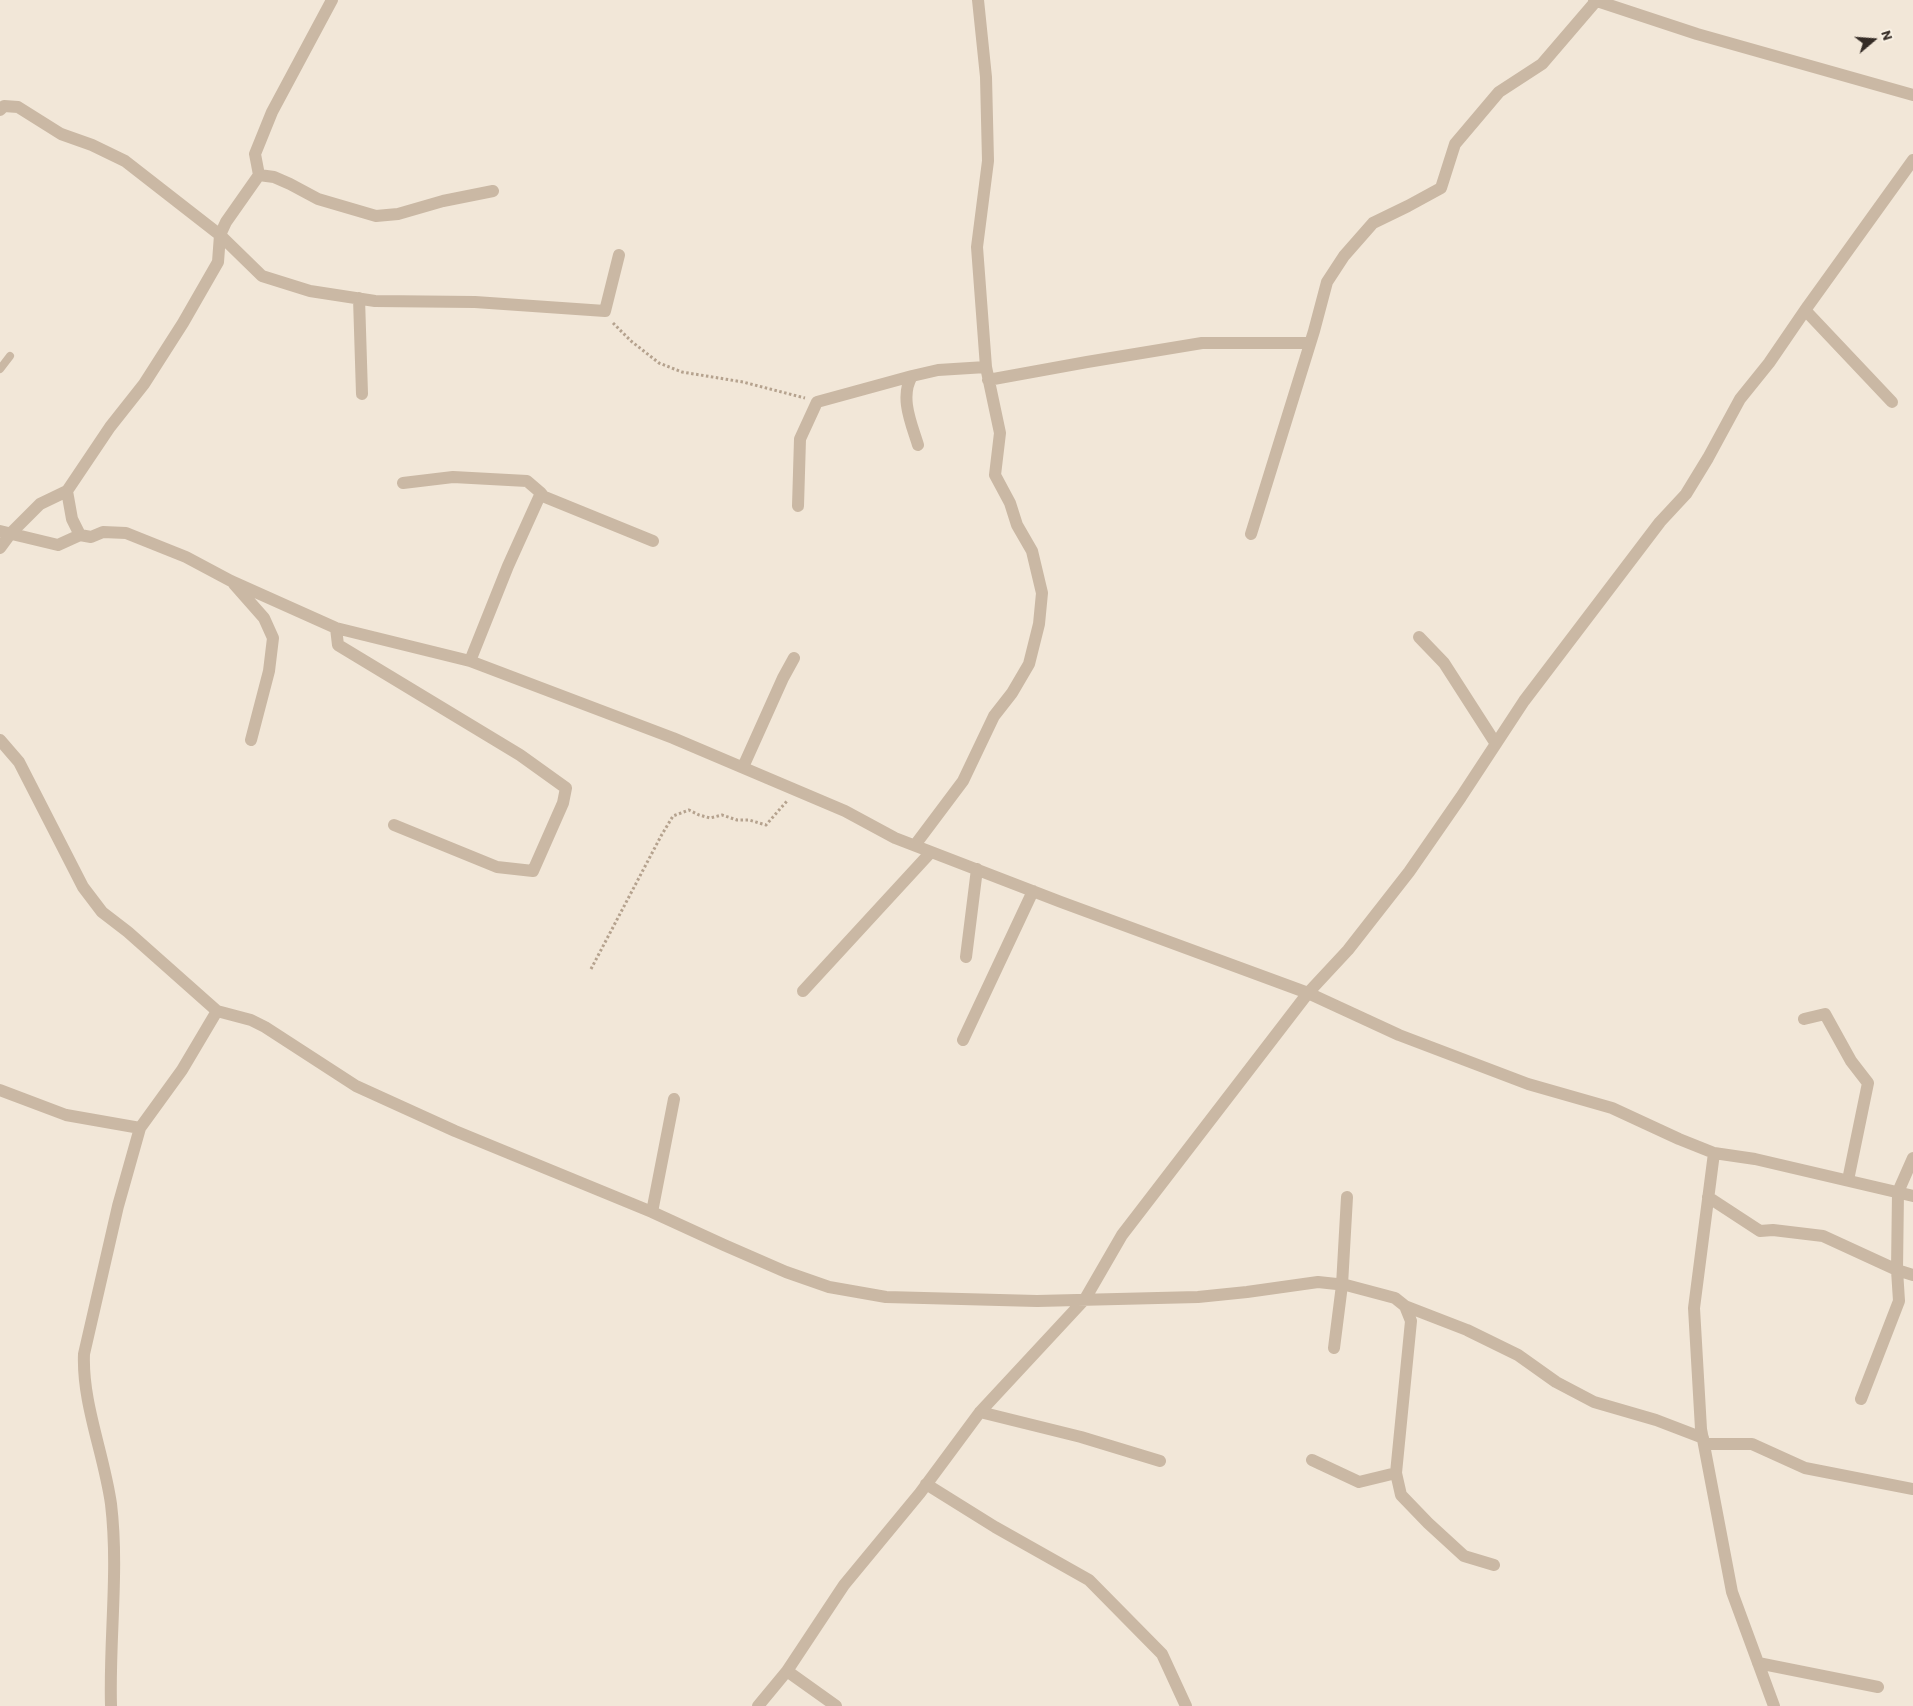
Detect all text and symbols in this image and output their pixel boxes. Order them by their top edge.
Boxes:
north arrow [1848,15,1898,65]
text: N [1878,28,1897,42]

